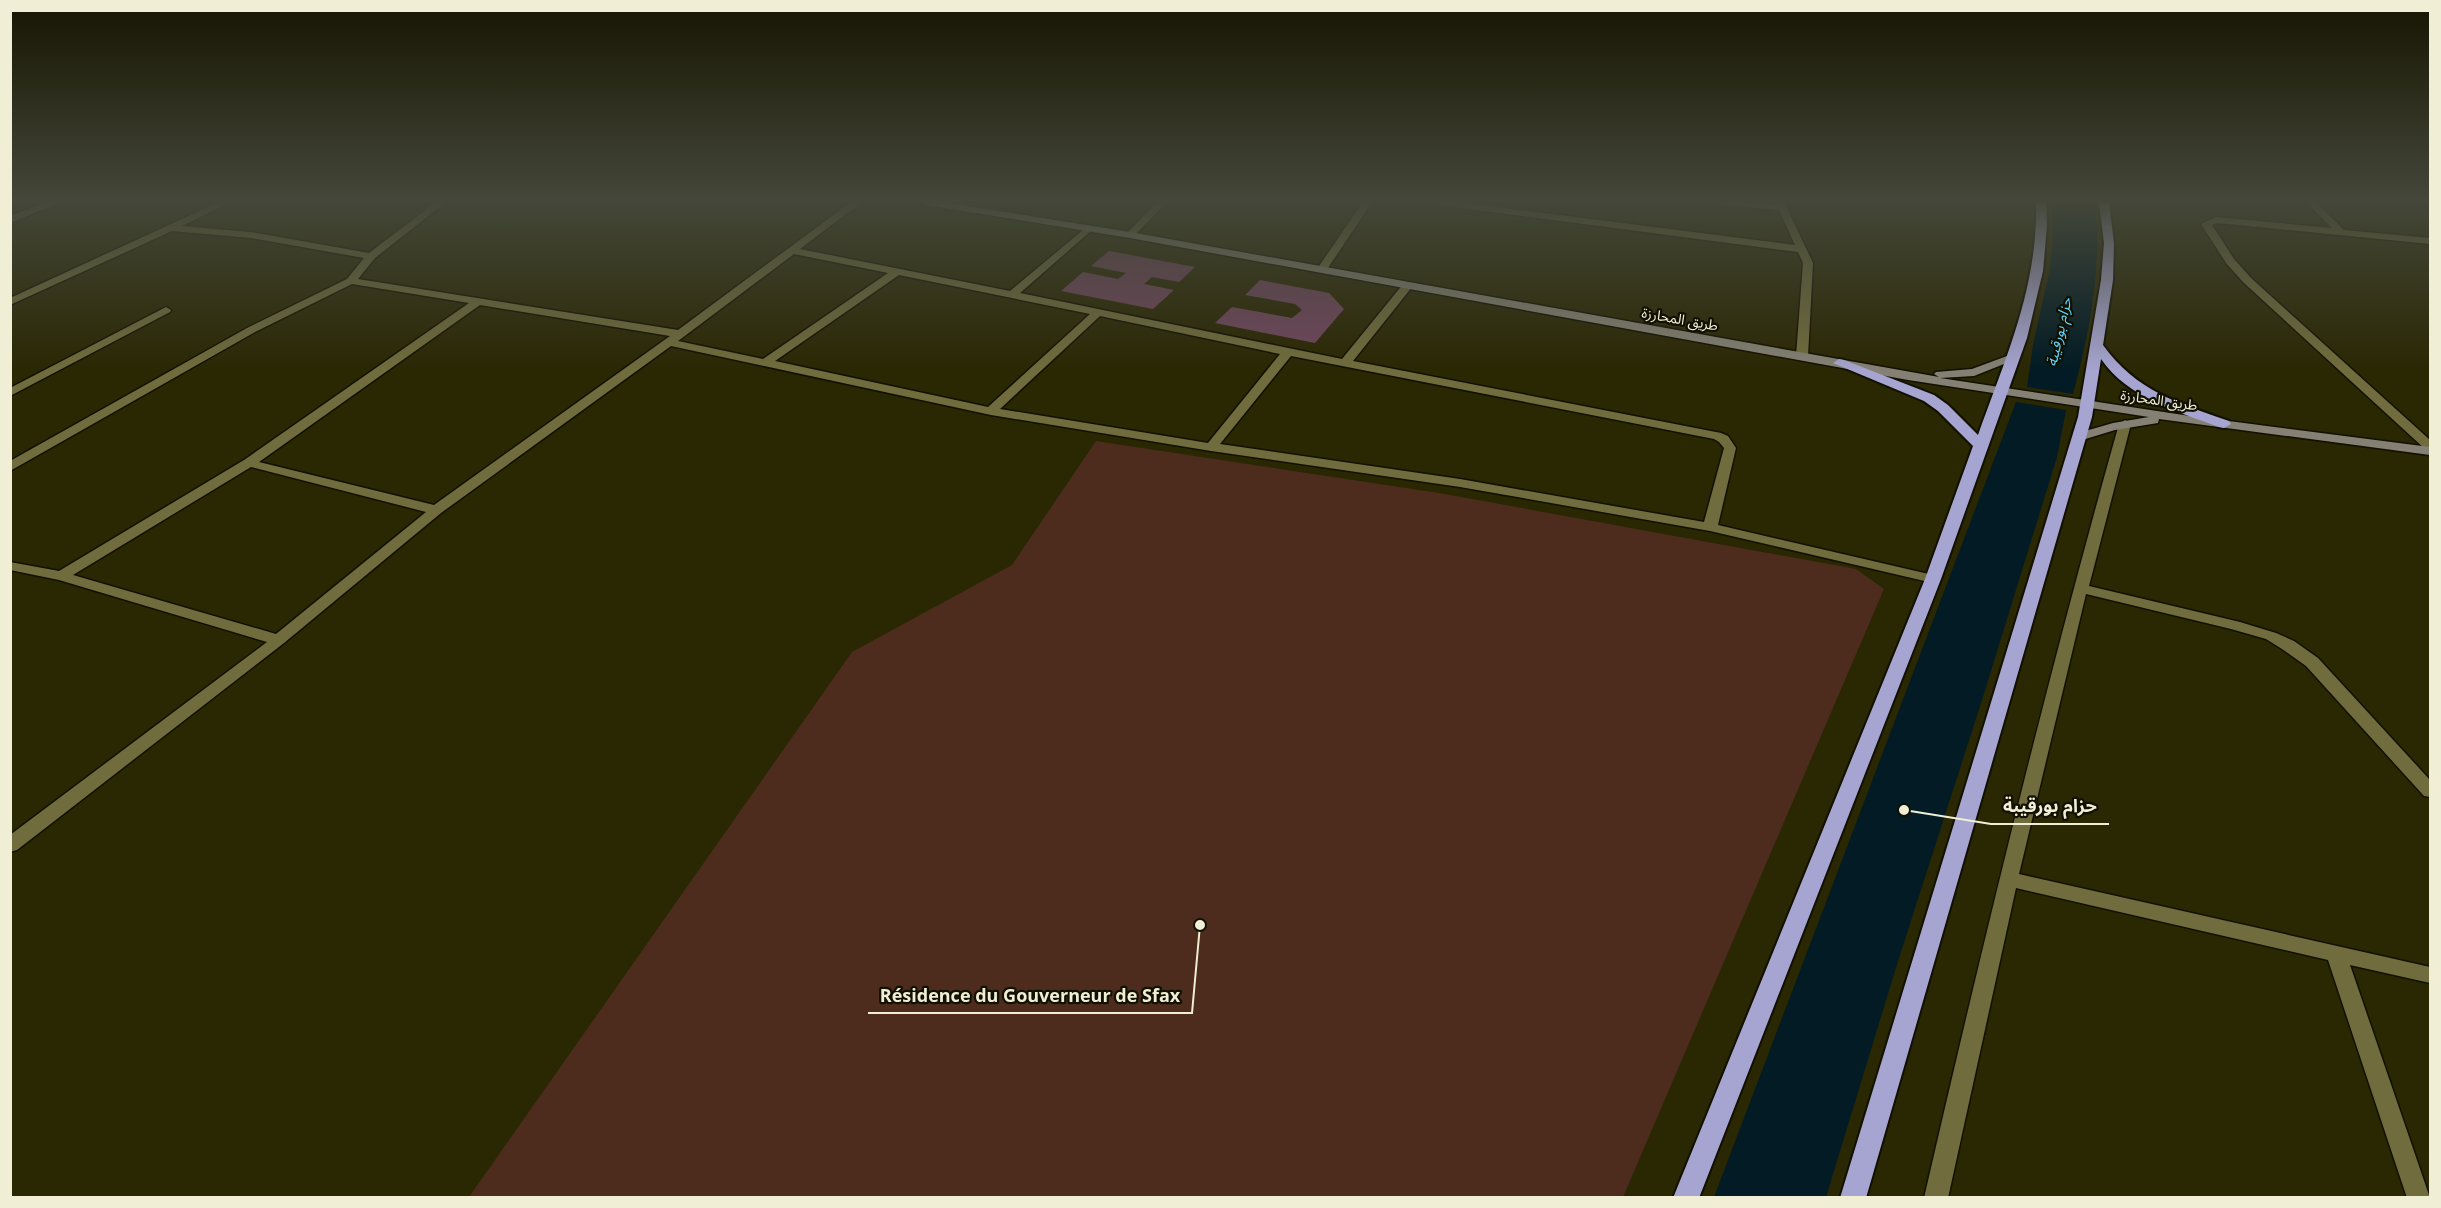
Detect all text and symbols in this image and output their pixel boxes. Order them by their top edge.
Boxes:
water label: حزام بورقيبة [2036,294,2083,370]
street label: طريق المحارزة [1639,299,1720,340]
street label: طريق المحارزة [2119,381,2199,420]
text: حزام بورقيبة [2003,787,2097,825]
callout: حزام بورقيبة [1991,788,2109,824]
callout: Résidence du Gouverneur de Sfax [868,977,1192,1013]
text: Résidence du Gouverneur de Sfax [880,977,1181,1015]

